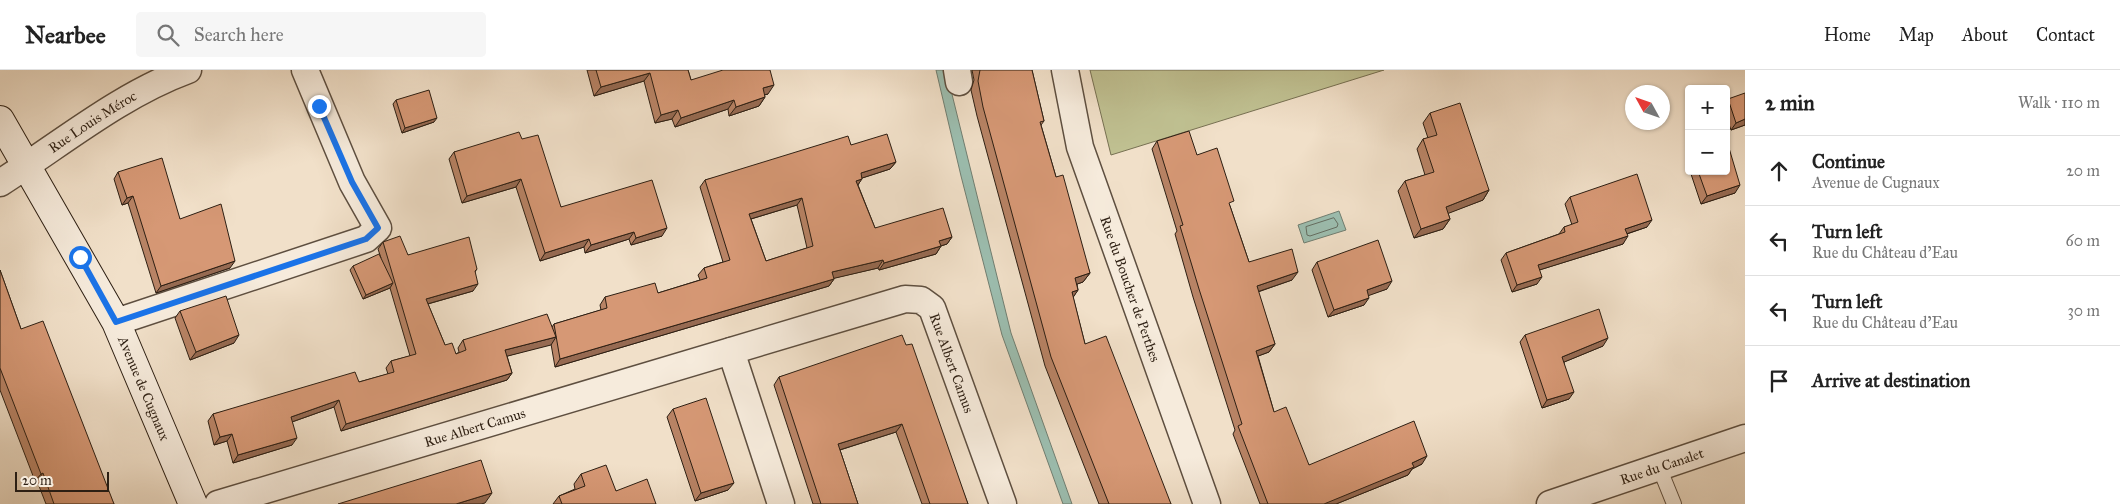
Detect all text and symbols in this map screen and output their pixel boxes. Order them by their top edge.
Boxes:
search box [136,12,486,57]
text: Nearbee [25,20,106,50]
icon: search [154,21,182,49]
text: Search here [194,23,284,46]
text: Home [1824,24,1871,46]
text: Map [1899,24,1934,46]
text: About [1962,24,2008,46]
text: Contact [2036,24,2095,46]
north arrow [1625,85,1670,130]
map controls [1685,85,1730,175]
button: + [1685,85,1730,130]
street label: Rue Louis Méroc [45,87,140,157]
text: 2 min [1765,90,1815,116]
text: Walk · 110 m [2018,93,2100,112]
route end [308,95,331,118]
button: − [1685,130,1730,175]
text: Continue [1812,150,1885,173]
icon: ahead [1765,157,1793,185]
text: 20 m [2066,161,2100,180]
text: Avenue de Cugnaux [1812,173,1940,192]
street label: Rue du Boucher de Perthes [1096,214,1164,364]
text: Turn left [1812,220,1882,243]
icon: left [1765,227,1793,255]
text: 60 m [2066,231,2100,250]
text: Rue du Château d'Eau [1812,243,1958,262]
route start [69,246,92,269]
text: Turn left [1812,290,1882,313]
icon: left [1765,297,1793,325]
text: 30 m [2067,301,2100,320]
street label: Rue Albert Camus [926,311,977,415]
text: Rue du Château d'Eau [1812,313,1958,332]
street label: Avenue de Cugnaux [114,333,174,444]
icon: arrive [1765,367,1793,395]
text: Arrive at destination [1812,369,1970,392]
street label: Rue Albert Camus [422,405,528,451]
street label: Rue du Canalet [1618,445,1706,489]
scale bar [15,469,109,492]
text: 20 m [22,472,52,489]

